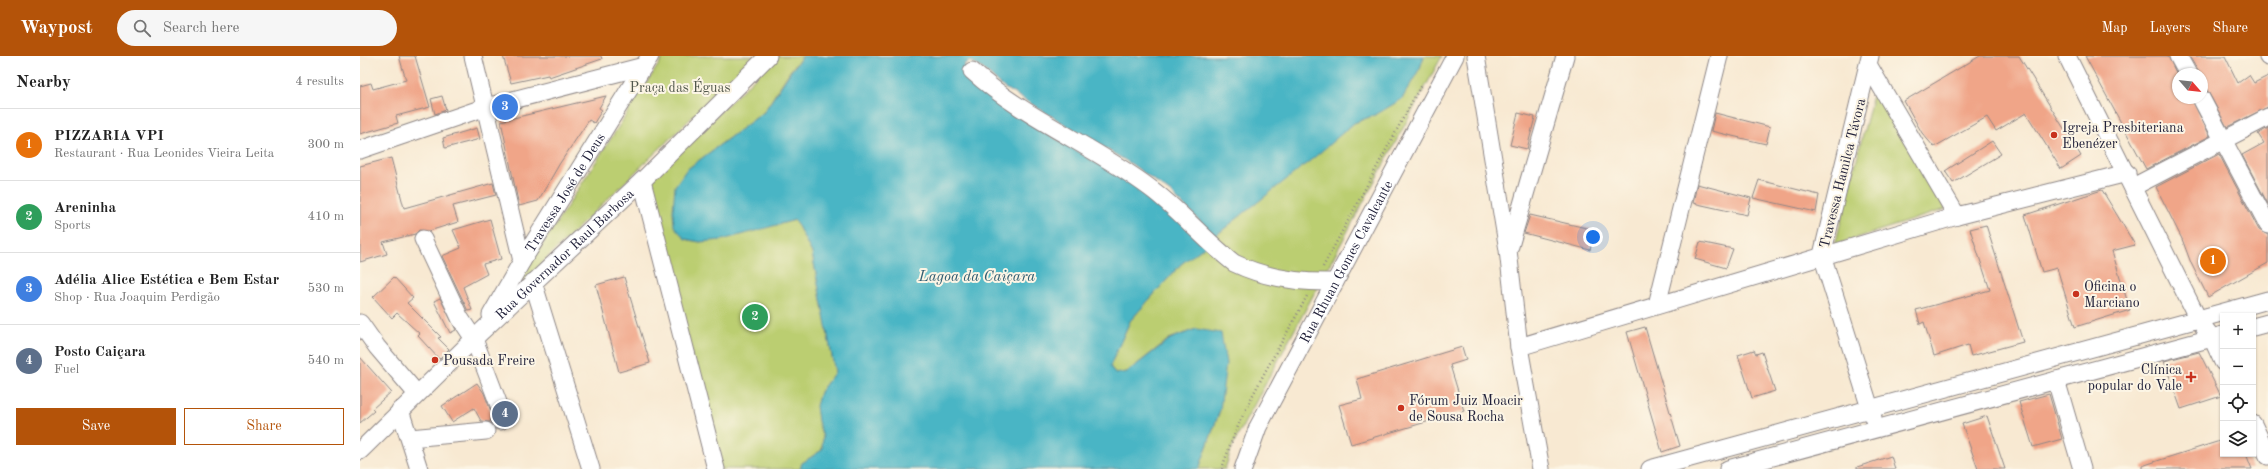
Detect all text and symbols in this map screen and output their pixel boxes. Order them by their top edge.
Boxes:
search box [117,10,397,46]
icon: search [131,17,153,39]
text: Waypost [20,19,93,38]
text: Search here [163,21,239,36]
text: Map [2102,21,2128,35]
text: Layers [2150,21,2191,35]
text: Share [2213,21,2248,35]
north arrow [2172,68,2208,104]
text: Nearby [16,74,71,91]
text: 4 results [295,75,344,88]
park label: Praça das Éguas [629,78,731,95]
pin: 3 [492,92,518,122]
street label: Travessa Hamilca Távora [1818,97,1868,250]
place label: Igreja Presbiteriana Ebenézer [2062,121,2184,151]
text: PIZZARIA VPI [54,129,164,144]
marker: Igreja Presbiteriana Ebenézer [2049,130,2059,140]
street label: Travessa José de Deus [523,131,608,255]
text: 1 [25,138,33,151]
text: 300 m [307,138,344,151]
text: Restaurant · Rua Leonides Vieira Leita [54,147,274,160]
street label: Rua Rhuan Gomes Cavalcante [1298,178,1396,346]
street label: Rua Governador Raul Barbosa [493,187,637,322]
text: Areninha [54,201,116,216]
text: 2 [25,210,33,223]
text: 410 m [307,210,344,223]
text: Sports [54,219,91,232]
your location [1583,227,1603,247]
pin: 1 [2200,246,2226,276]
water label: Lagoa da Caiçara [918,270,1035,285]
text: Adélia Alice Estética e Bem Estar [54,273,279,288]
place label: Oficina o Marciano [2084,280,2140,310]
text: 3 [25,282,33,295]
text: 530 m [307,282,344,295]
marker: Oficina o Marciano [2071,289,2081,299]
text: Shop · Rua Joaquim Perdigão [54,291,220,304]
pin: 2 [742,302,768,332]
map controls [2220,313,2256,457]
button: + [2220,313,2256,349]
text: Posto Caiçara [54,345,146,360]
button: − [2220,349,2256,385]
text: 4 [25,354,33,367]
text: 540 m [307,354,344,367]
place label: Pousada Freire [443,354,535,368]
marker: Pousada Freire [430,355,440,365]
text: Fuel [54,363,79,376]
place label: Clínica popular do Vale [2088,363,2182,393]
marker: Clínica popular do Vale [2185,371,2197,383]
button: locate [2220,385,2256,421]
place label: Fórum Juiz Moacir de Sousa Rocha [1409,394,1523,424]
pin: 4 [492,399,518,429]
marker: Fórum Juiz Moacir de Sousa Rocha [1396,403,1406,413]
button: Save [16,408,176,445]
button: Share [184,408,344,445]
button: layers [2220,421,2256,457]

